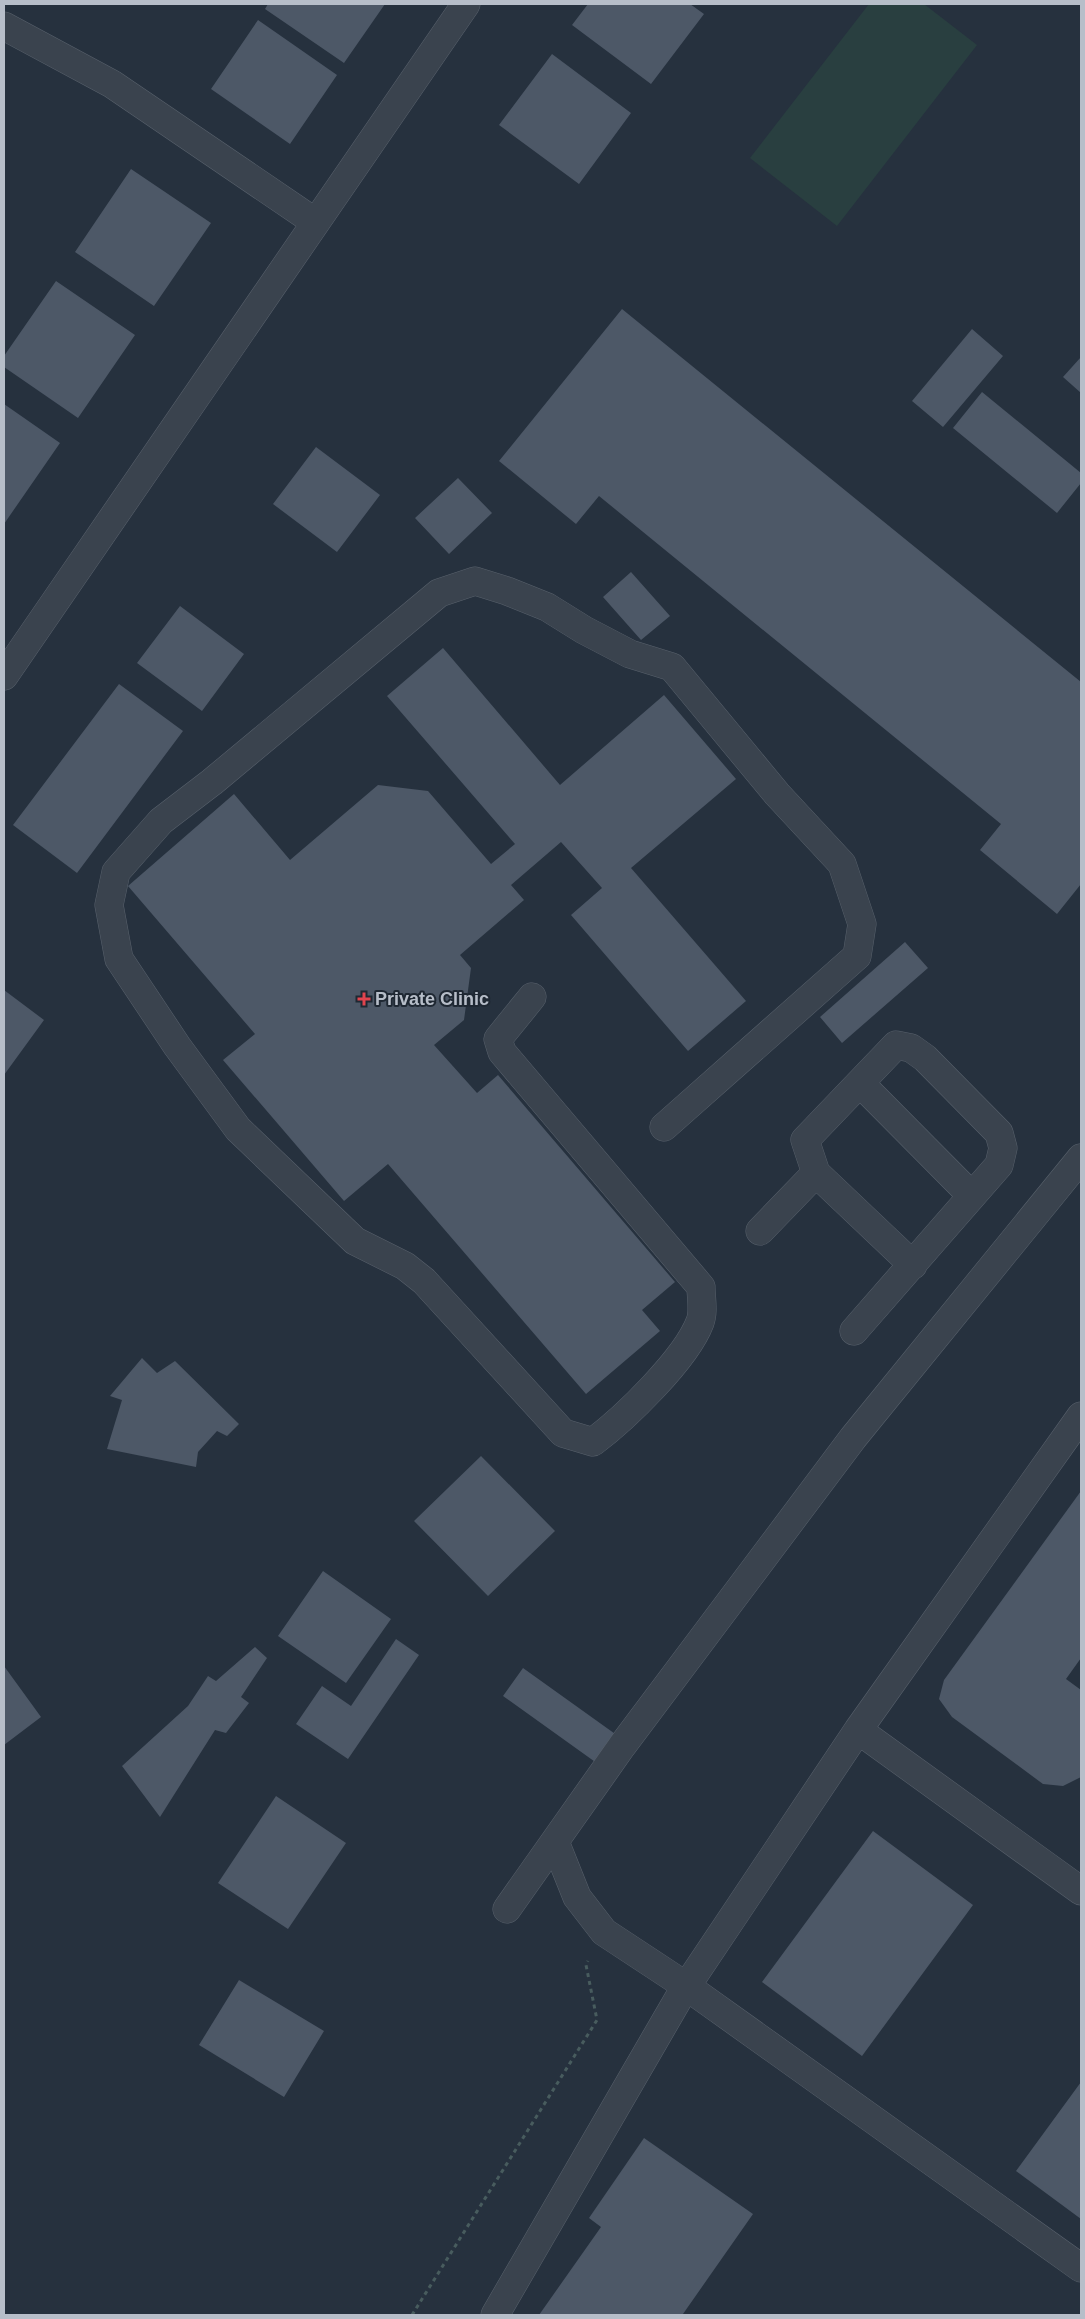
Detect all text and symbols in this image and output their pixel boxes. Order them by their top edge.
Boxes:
place label: Private Clinic [375,989,489,1009]
marker: Private Clinic [357,992,371,1006]

